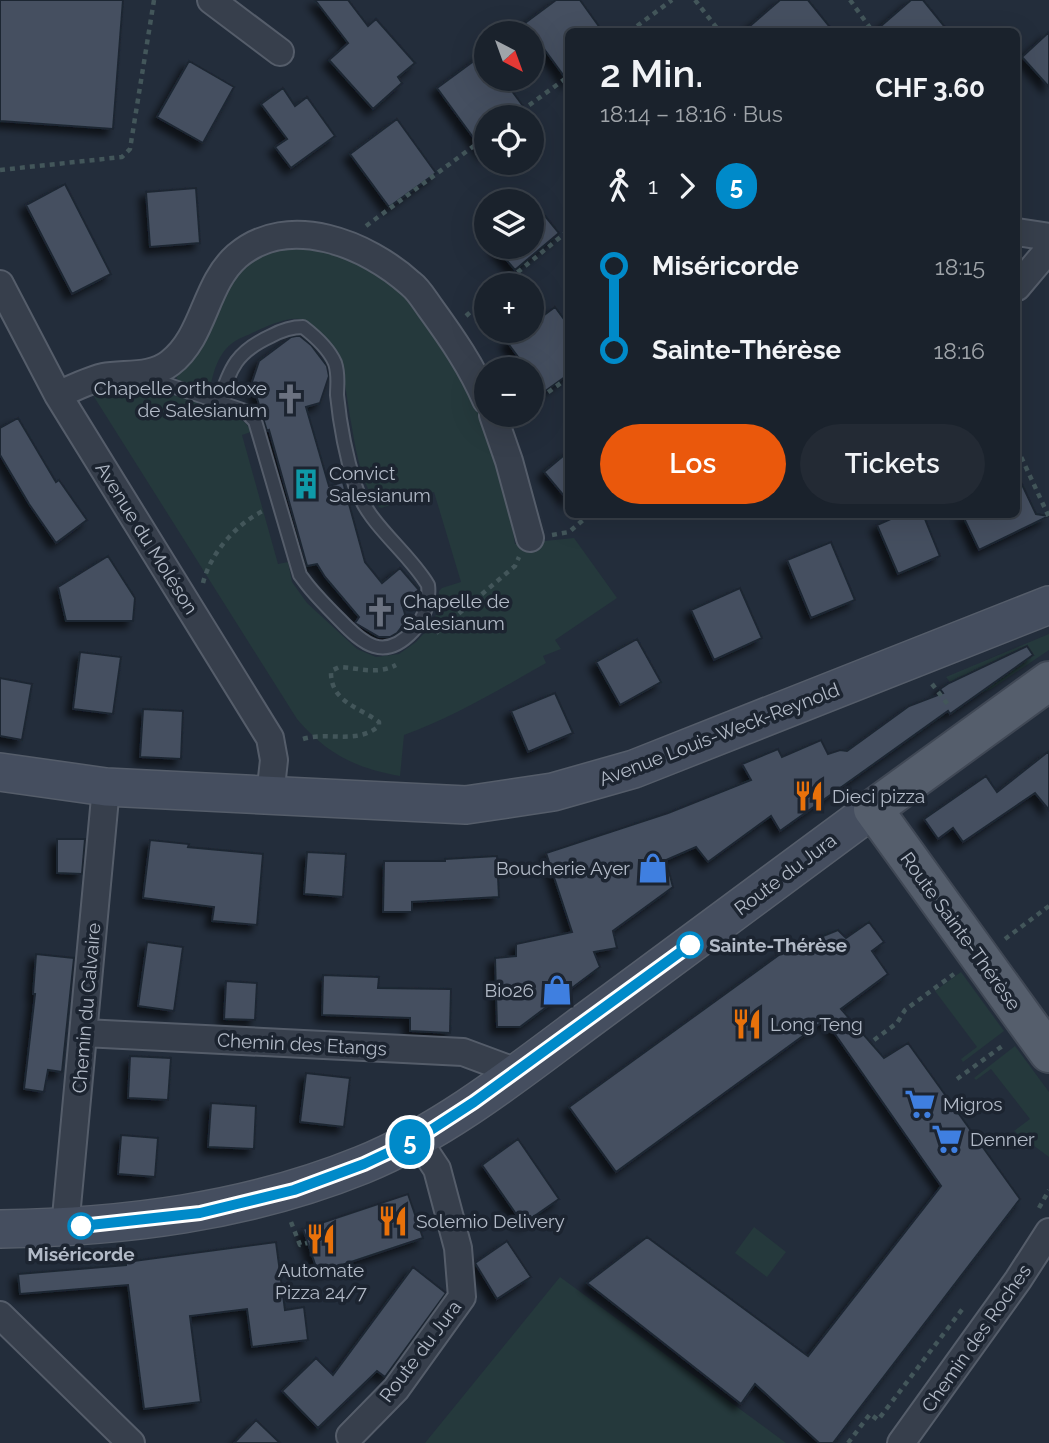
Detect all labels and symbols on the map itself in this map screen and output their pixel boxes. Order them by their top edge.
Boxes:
north arrow [474,21,544,91]
place label: Chapelle orthodoxe de Salesianum [94,377,267,421]
church icon: Chapelle orthodoxe de Salesianum [273,382,307,416]
street label: Avenue du Moléson [91,458,203,618]
place label: Convict Salesianum [329,462,431,506]
building icon: Convict Salesianum [289,467,323,501]
place label: Chapelle de Salesianum [403,590,510,634]
church icon: Chapelle de Salesianum [363,595,397,629]
street label: Avenue Louis-Weck-Reynold [596,678,842,790]
restaurant icon: Dieci pizza [792,779,826,813]
place label: Dieci pizza [832,785,925,807]
street label: Route du Jura [730,829,840,919]
street label: Route Sainte-Thérèse [896,848,1026,1014]
shop icon: Boucherie Ayer [636,851,670,885]
place label: Boucherie Ayer [496,857,630,879]
street label: Chemin du Calvaire [68,922,104,1094]
marker: Sainte-Thérèse [677,932,703,958]
place label: Sainte-Thérèse [709,934,847,956]
shop icon: Bio26 [540,973,574,1007]
place label: Bio26 [485,979,534,1001]
restaurant icon: Long Teng [730,1007,764,1041]
place label: Long Teng [770,1013,863,1035]
street label: Chemin des Etangs [217,1029,387,1059]
supermarket icon: Migros [903,1087,937,1121]
place label: Migros [943,1093,1002,1115]
line badge: 5 [387,1119,433,1165]
supermarket icon: Denner [930,1122,964,1156]
place label: Denner [970,1128,1035,1150]
restaurant icon: Solemio Delivery [376,1204,410,1238]
place label: Solemio Delivery [416,1210,565,1232]
marker: Miséricorde [68,1213,94,1239]
restaurant icon: Automate Pizza 24/7 [304,1222,338,1256]
place label: Miséricorde [27,1243,135,1265]
place label: Automate Pizza 24/7 [275,1259,367,1303]
street label: Chemin des Roches [917,1260,1035,1416]
street label: Route du Jura [375,1296,465,1406]

